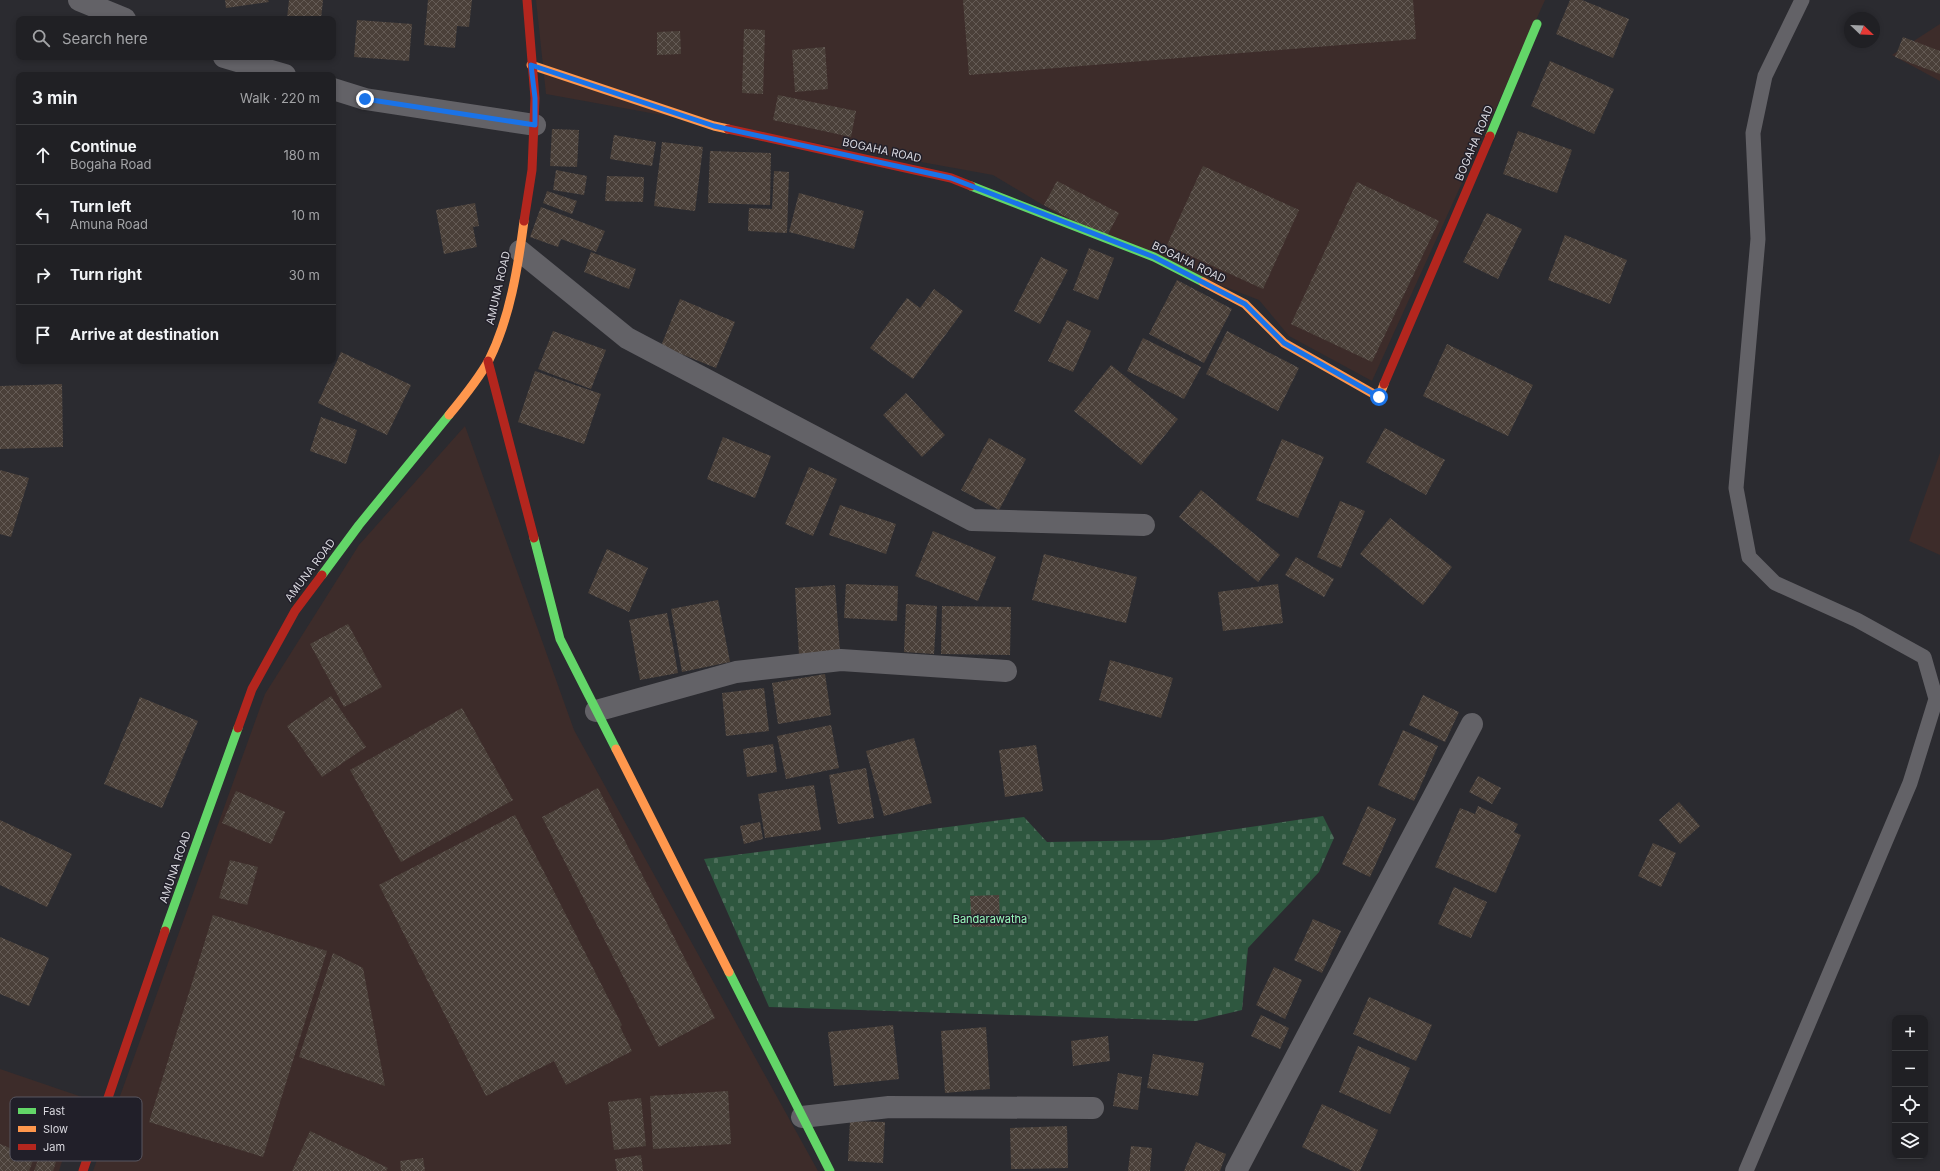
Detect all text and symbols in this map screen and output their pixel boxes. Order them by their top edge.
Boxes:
north arrow [1844,12,1880,48]
search box [16,16,336,60]
icon: search [30,27,52,49]
text: Search here [62,29,148,48]
text: 3 min [32,88,78,108]
text: Walk · 220 m [240,90,320,106]
route end [356,90,374,108]
street label: BOGAHA ROAD [1452,103,1496,183]
street label: BOGAHA ROAD [841,135,923,165]
text: Continue [70,137,137,156]
icon: ahead [32,144,54,166]
text: 180 m [283,147,320,163]
text: Bogaha Road [70,156,152,172]
text: Turn left [70,197,131,216]
icon: left [32,204,54,226]
text: 10 m [291,207,320,223]
text: Amuna Road [70,216,148,232]
street label: BOGAHA ROAD [1150,238,1228,286]
street label: AMUNA ROAD [483,250,513,326]
icon: right [32,264,54,286]
text: Turn right [70,265,142,284]
text: 30 m [289,267,320,283]
icon: arrive [32,324,54,346]
text: Arrive at destination [70,325,219,344]
route start [1370,388,1388,406]
street label: AMUNA ROAD [282,536,338,604]
street label: AMUNA ROAD [156,829,194,905]
park label: Bandarawatha [953,912,1027,926]
map controls [1892,1015,1928,1159]
button: + [1892,1015,1928,1051]
button: − [1892,1051,1928,1087]
button: locate [1892,1087,1928,1123]
legend [10,1097,142,1161]
text: Fast [43,1104,65,1118]
text: Slow [43,1122,68,1136]
button: layers [1892,1123,1928,1159]
text: Jam [43,1140,65,1154]

